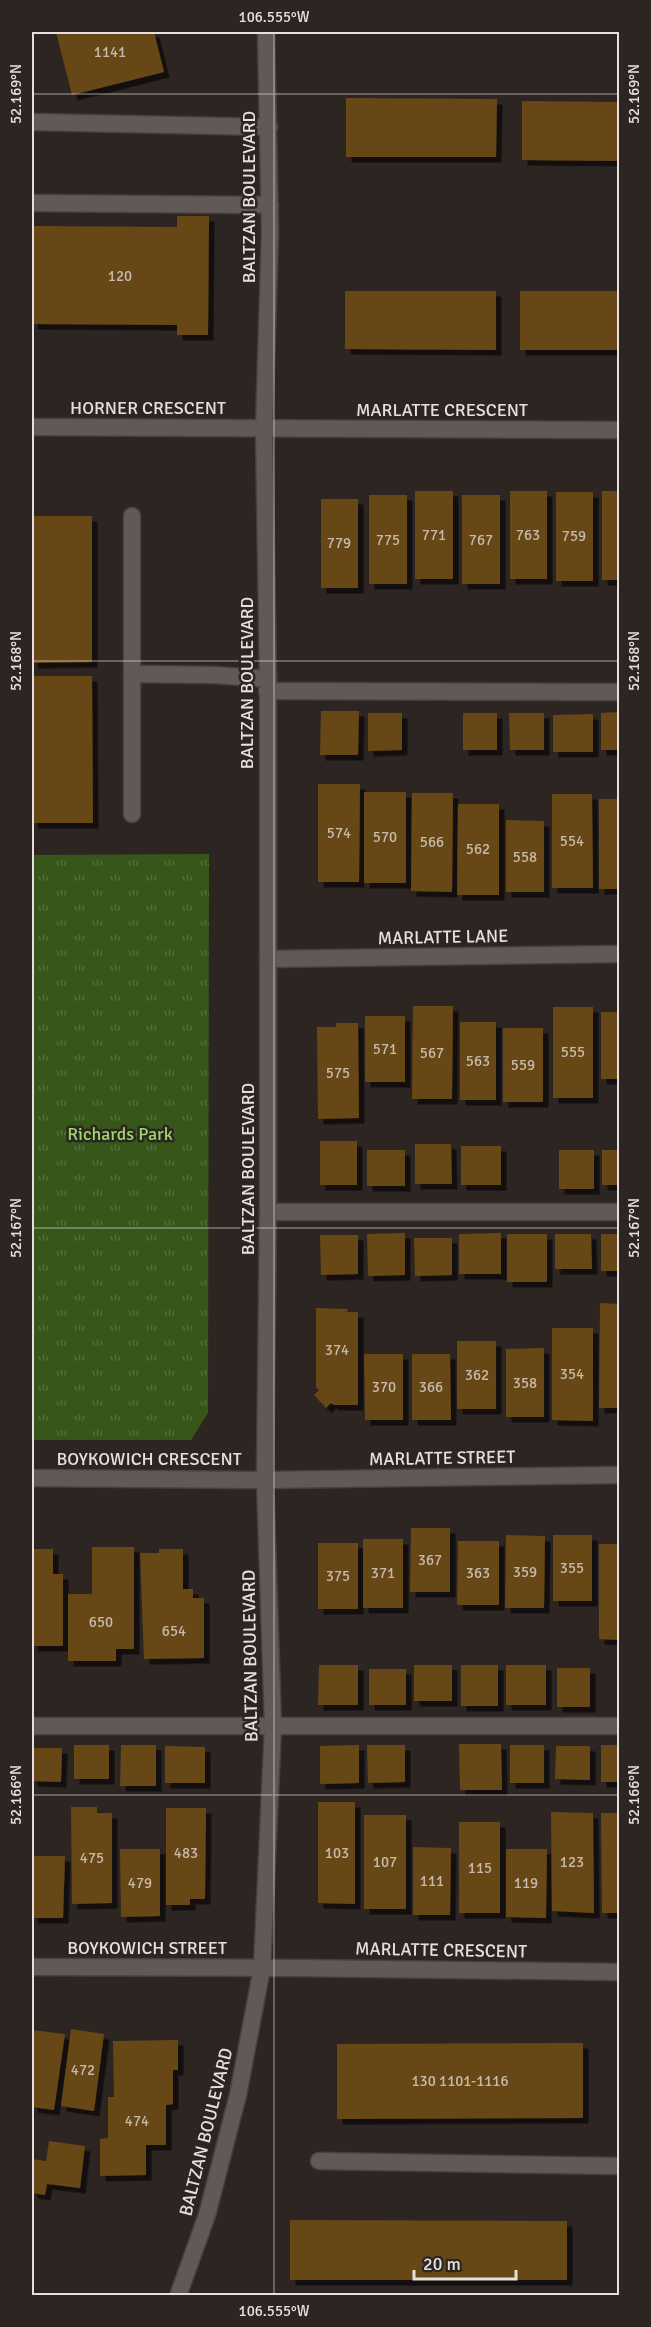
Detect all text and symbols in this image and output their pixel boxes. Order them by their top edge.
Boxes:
text: 106.555°W [239,8,310,26]
house number: 1141 [94,43,126,61]
text: 52.169°N [7,64,25,124]
text: 52.169°N [625,64,643,124]
street label: BALTZAN BOULEVARD [238,111,260,283]
house number: 120 [108,267,132,285]
street label: HORNER CRESCENT [70,397,226,419]
street label: MARLATTE CRESCENT [356,399,528,421]
house number: 771 [422,526,446,544]
house number: 763 [516,526,540,544]
house number: 759 [562,527,586,545]
house number: 775 [376,531,400,549]
house number: 767 [469,531,493,549]
house number: 779 [327,534,351,552]
street label: BALTZAN BOULEVARD [236,597,258,769]
text: 52.168°N [7,631,25,691]
text: 52.168°N [625,631,643,691]
house number: 574 [327,824,351,842]
house number: 570 [373,828,397,846]
house number: 554 [560,832,584,850]
house number: 566 [420,833,444,851]
house number: 562 [466,840,490,858]
house number: 558 [513,848,537,866]
street label: MARLATTE LANE [378,925,508,949]
house number: 571 [373,1040,397,1058]
house number: 555 [561,1043,585,1061]
house number: 567 [420,1044,444,1062]
house number: 563 [466,1052,490,1070]
house number: 559 [511,1056,535,1074]
house number: 575 [326,1064,350,1082]
street label: BALTZAN BOULEVARD [237,1083,259,1255]
park label: Richards Park [67,1123,173,1145]
text: 52.167°N [7,1198,25,1258]
text: 52.167°N [625,1198,643,1258]
house number: 374 [325,1341,349,1359]
house number: 354 [560,1365,584,1383]
house number: 362 [465,1366,489,1384]
house number: 358 [513,1374,537,1392]
house number: 370 [372,1378,396,1396]
house number: 366 [419,1378,443,1396]
street label: MARLATTE STREET [369,1446,515,1470]
street label: BOYKOWICH CRESCENT [56,1448,242,1470]
house number: 367 [418,1551,442,1569]
house number: 355 [560,1559,584,1577]
house number: 359 [513,1563,537,1581]
house number: 371 [371,1564,395,1582]
house number: 363 [466,1564,490,1582]
house number: 375 [326,1567,350,1585]
street label: BALTZAN BOULEVARD [237,1570,263,1742]
house number: 650 [89,1613,113,1631]
house number: 654 [162,1622,186,1640]
text: 52.166°N [7,1765,25,1825]
text: 52.166°N [625,1765,643,1825]
house number: 483 [174,1844,198,1862]
house number: 103 [325,1844,349,1862]
house number: 475 [80,1849,104,1867]
house number: 107 [373,1853,397,1871]
house number: 123 [560,1853,584,1871]
house number: 115 [468,1859,492,1877]
house number: 111 [420,1872,444,1890]
house number: 479 [128,1874,152,1892]
house number: 119 [514,1874,538,1892]
street label: BOYKOWICH STREET [67,1937,227,1959]
street label: MARLATTE CRESCENT [355,1938,527,1963]
street label: BALTZAN BOULEVARD [174,2046,238,2218]
house number: 472 [71,2061,95,2079]
house number: 130 1101-1116 [411,2072,509,2090]
house number: 474 [125,2112,149,2130]
scale bar [414,2243,516,2281]
text: 20 m [423,2253,461,2275]
text: 106.555°W [239,2302,310,2320]

